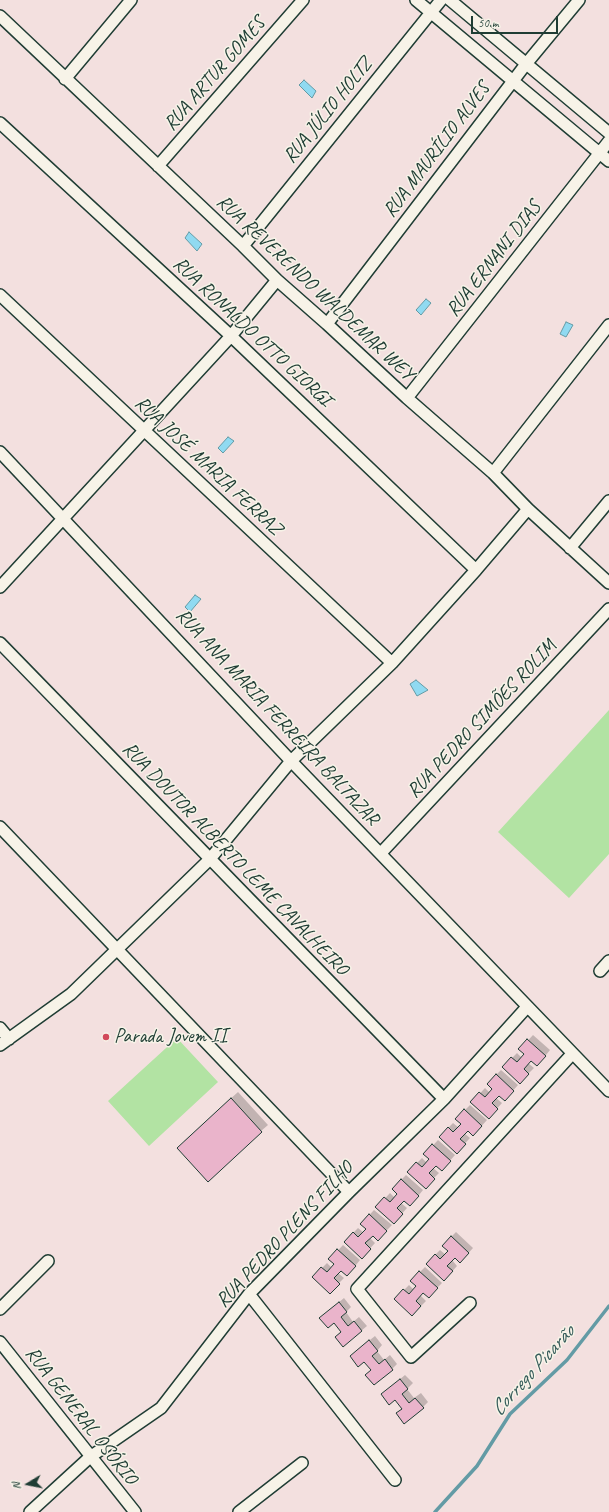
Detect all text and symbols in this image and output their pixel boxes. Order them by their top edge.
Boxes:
scale bar [473,8,560,34]
street label: RUA ARTUR GOMES [159,12,271,136]
text: 50 m [478,15,498,31]
street label: RUA JÚLIO HOLTZ [278,54,378,168]
street label: RUA MAURÍLIO ALVES [378,78,496,222]
street label: RUA REVERENDO WALDEMAR WEY [211,190,419,386]
street label: RUA ERNANI DIAS [441,196,547,322]
street label: RUA RONALDO OTTO GIORGI [168,252,336,412]
street label: RUA JOSÉ MARIA FERRAZ [129,391,287,541]
street label: RUA ANA MARIA FERREIRA BALTAZAR [170,604,384,830]
street label: RUA PEDRO SIMÕES ROLIM [402,635,562,803]
street label: RUA DOUTOR ALBERTO LEME CAVALHEIRO [117,737,353,981]
place label: Parada Jovem II [114,1025,227,1049]
marker: Parada Jovem II [101,1032,111,1042]
street label: RUA PEDRO PLENS FILHO [211,1157,359,1313]
water label: Corrego Picarão [486,1321,580,1421]
street label: RUA GENERAL OSÓRIO [20,1342,142,1490]
north arrow [8,1464,48,1504]
text: N [9,1482,24,1491]

